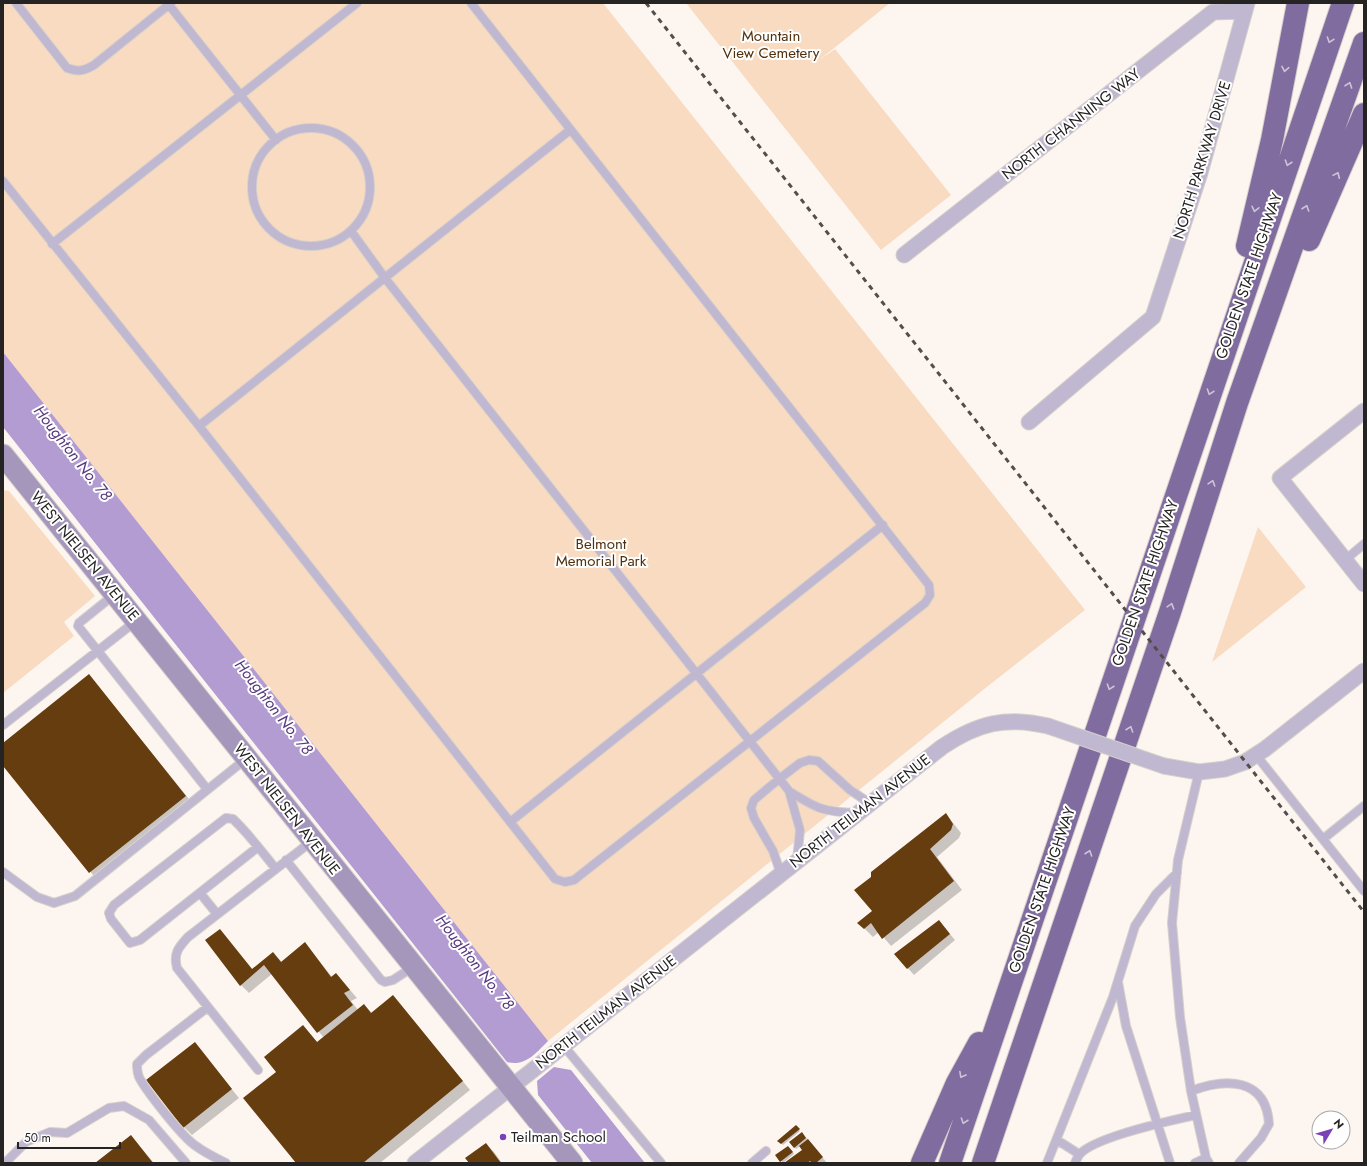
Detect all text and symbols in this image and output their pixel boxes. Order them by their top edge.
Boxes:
park label: Mountain View Cemetery [723,25,820,64]
one-way arrow [1327,36,1335,43]
street label: NORTH CHANNING WAY [997,63,1145,185]
one-way arrow [1282,66,1290,72]
street label: NORTH PARKWAY DRIVE [1168,78,1236,242]
one-way arrow [1345,82,1353,89]
one-way arrow [1284,159,1293,166]
one-way arrow [1333,171,1341,178]
street label: GOLDEN STATE HIGHWAY [1210,189,1288,362]
one-way arrow [1302,204,1310,211]
one-way arrow [1251,206,1260,213]
one-way arrow [1206,388,1215,395]
water label: Houghton No. 78 [28,400,118,506]
one-way arrow [1207,479,1215,486]
street label: WEST NIELSEN AVENUE [26,486,144,626]
street label: GOLDEN STATE HIGHWAY [1106,496,1184,669]
park label: Belmont Memorial Park [556,533,647,572]
one-way arrow [1167,603,1175,610]
water label: Houghton No. 78 [229,654,319,760]
one-way arrow [1106,684,1115,691]
one-way arrow [1125,726,1134,733]
street label: WEST NIELSEN AVENUE [229,739,345,879]
street label: NORTH TEILMAN AVENUE [785,749,935,873]
street label: GOLDEN STATE HIGHWAY [1003,803,1081,976]
one-way arrow [1084,849,1092,856]
water label: Houghton No. 78 [430,909,520,1015]
street label: NORTH TEILMAN AVENUE [531,950,681,1074]
one-way arrow [959,1070,967,1078]
north arrow [1311,1110,1351,1150]
text: N [1330,1115,1348,1132]
one-way arrow [960,1117,968,1124]
scale bar [18,1124,120,1150]
place label: Teilman School [511,1126,606,1148]
text: 50 m [24,1129,51,1147]
marker: Teilman School [498,1132,508,1142]

